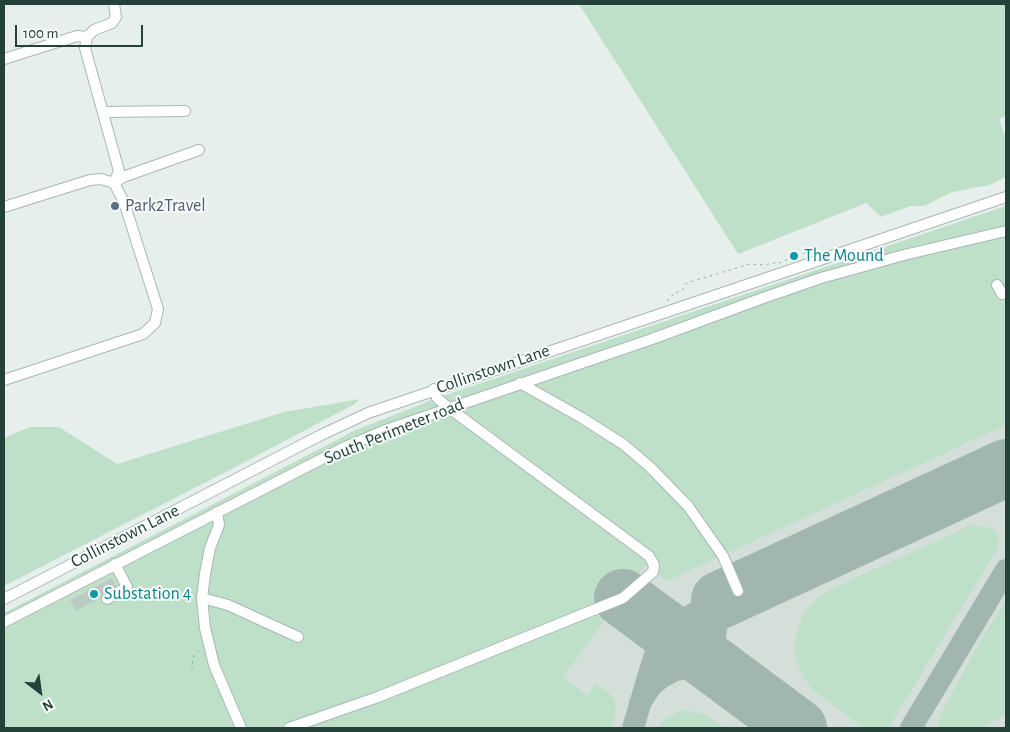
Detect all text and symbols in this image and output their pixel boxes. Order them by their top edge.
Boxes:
scale bar [18,15,145,47]
text: 100 m [23,26,58,41]
place label: Park2Travel [125,195,206,217]
marker: Park2Travel [109,200,121,212]
place label: The Mound [804,245,884,267]
marker: The Mound [788,250,800,262]
street label: Collinstown Lane [433,339,553,399]
street label: South Perimeter road [321,393,467,469]
street label: Collinstown Lane [67,499,183,573]
place label: Substation 4 [104,583,191,605]
marker: Substation 4 [88,588,100,600]
north arrow [15,667,65,717]
text: N [40,696,55,713]

